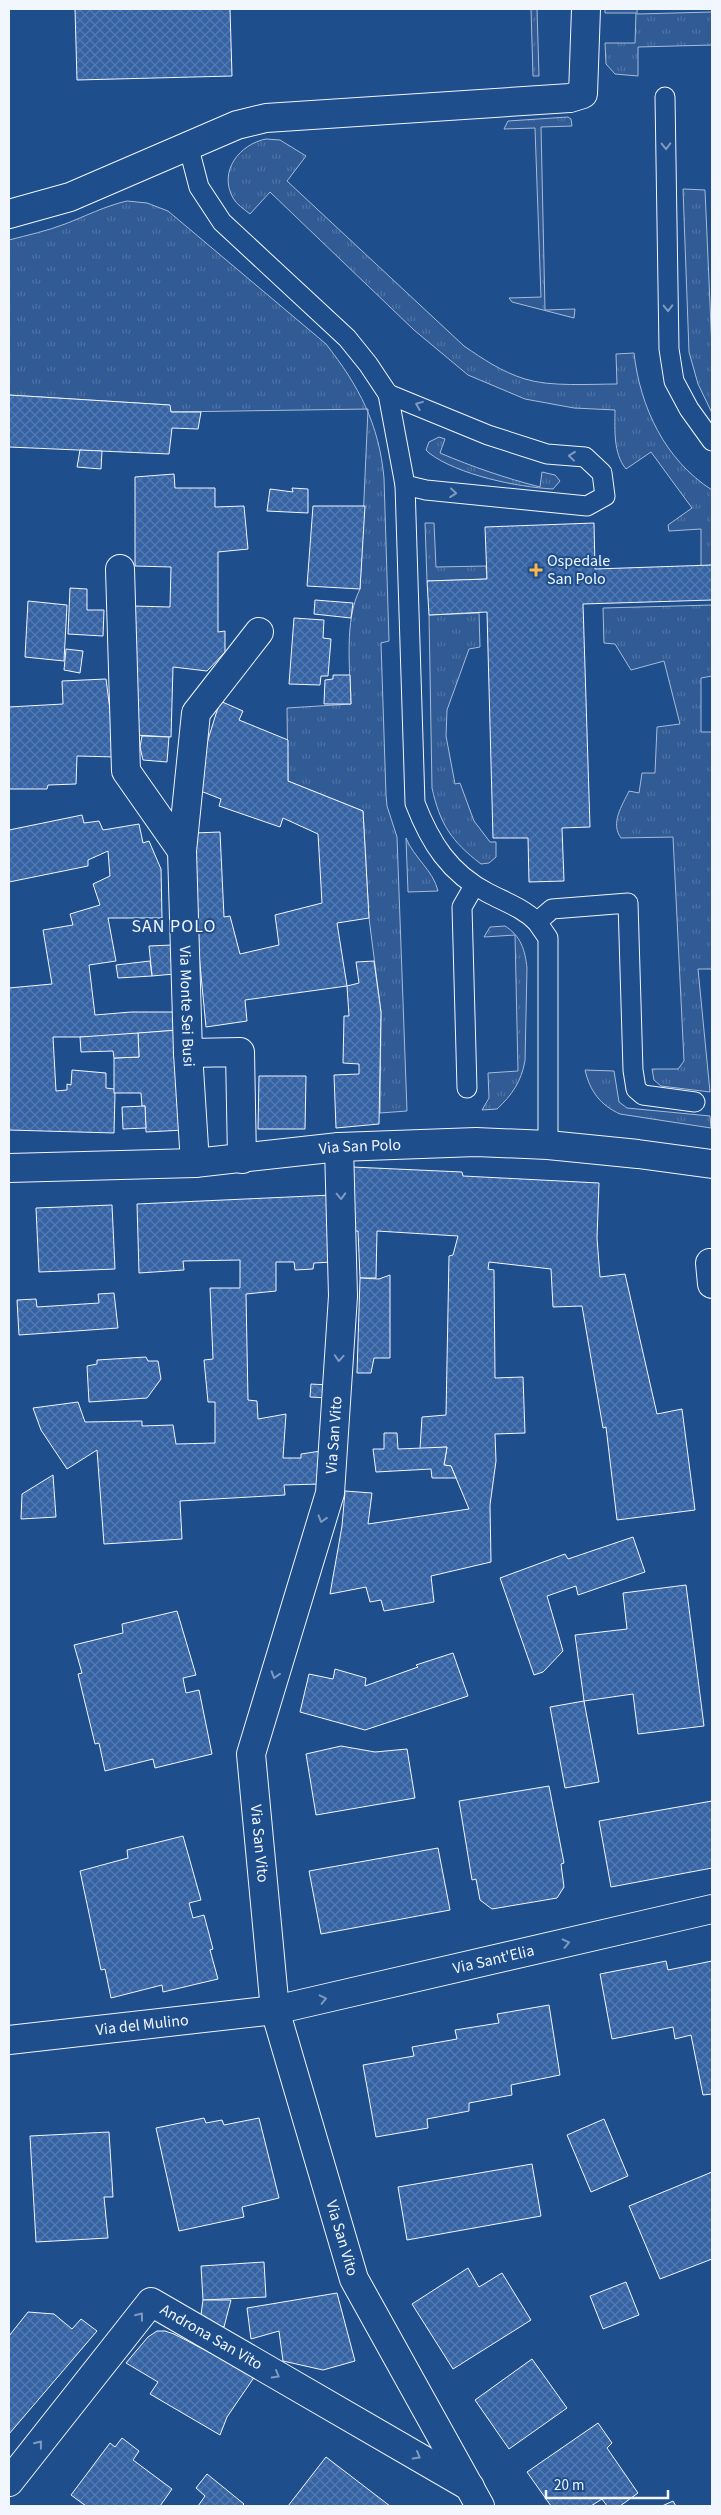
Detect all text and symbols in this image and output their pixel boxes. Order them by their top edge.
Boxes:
one-way arrow [661,142,671,150]
one-way arrow [663,304,673,312]
one-way arrow [415,401,423,411]
one-way arrow [567,451,575,462]
one-way arrow [449,487,457,498]
place label: Ospedale San Polo [547,550,610,590]
marker: Ospedale San Polo [529,563,543,577]
district label: SAN POLO [131,914,217,939]
street label: Via Monte Sei Busi [174,945,200,1068]
street label: Via San Polo [318,1134,402,1160]
one-way arrow [335,1192,346,1200]
one-way arrow [334,1354,345,1362]
street label: Via San Vito [320,1395,348,1475]
one-way arrow [317,1514,327,1523]
one-way arrow [270,1670,280,1678]
street label: Via San Vito [245,1804,274,1883]
one-way arrow [562,1938,571,1949]
street label: Via Sant'Elia [451,1939,536,1980]
one-way arrow [318,1994,327,2005]
street label: Via del Mulino [94,2009,190,2041]
street label: Via San Vito [320,2197,364,2279]
street label: Androna San Vito [156,2299,267,2375]
one-way arrow [134,2313,142,2322]
one-way arrow [271,2368,280,2378]
one-way arrow [33,2440,42,2450]
one-way arrow [411,2450,420,2460]
scale bar [546,2468,668,2500]
text: 20 m [554,2475,584,2496]

